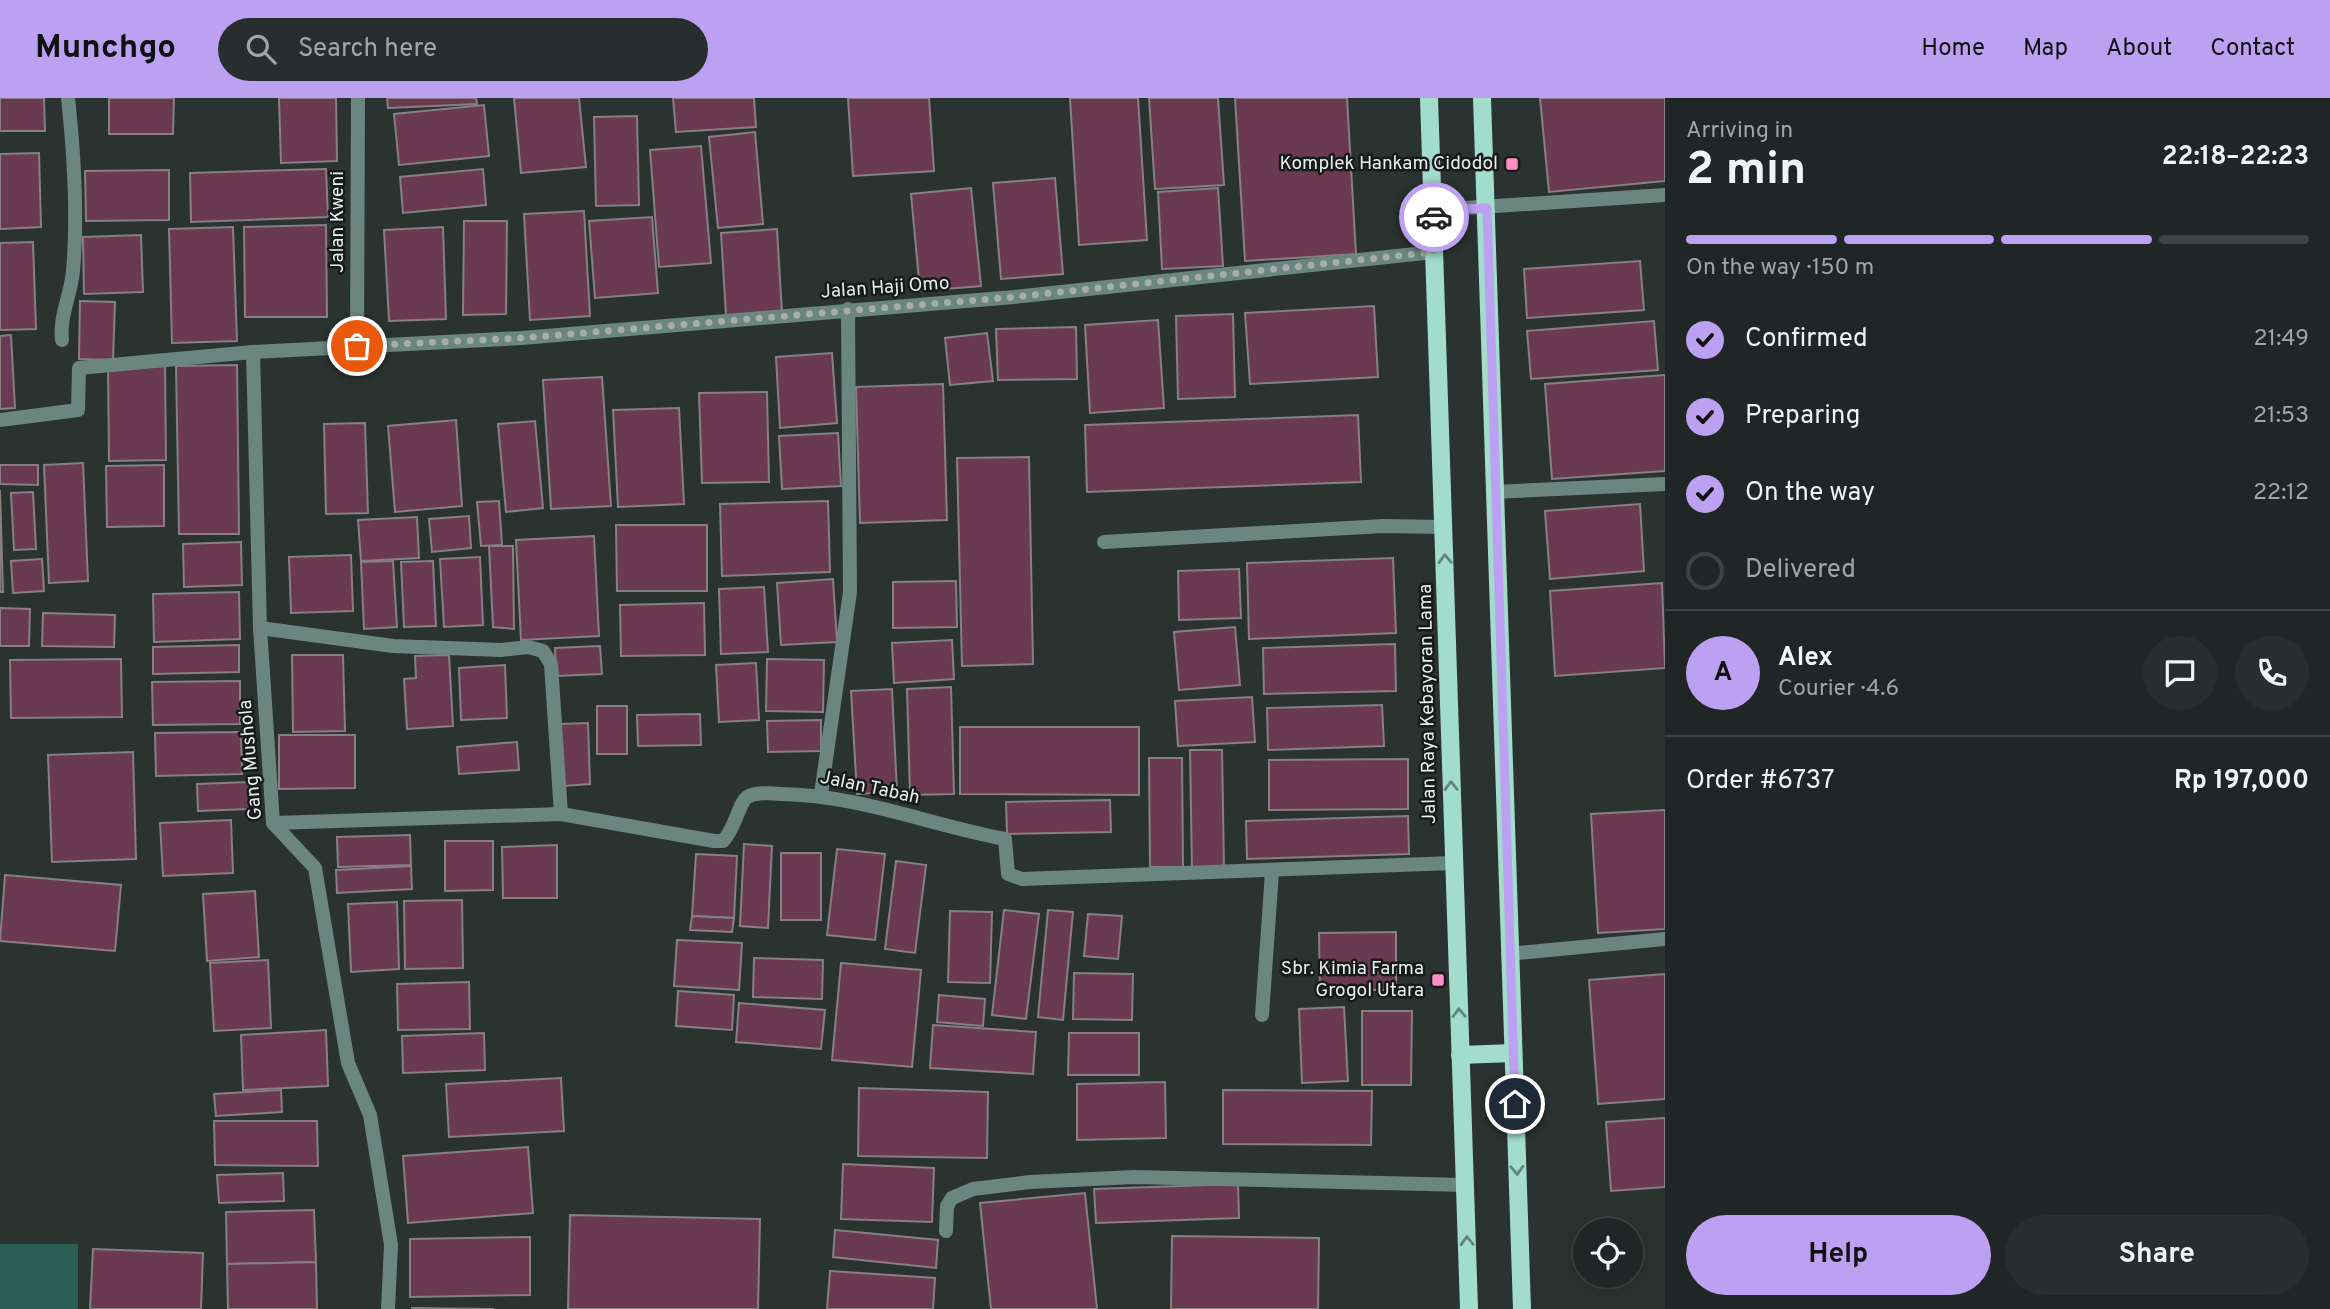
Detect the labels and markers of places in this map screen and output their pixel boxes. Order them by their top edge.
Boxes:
place label: Komplek Hankam Cidodol [1280,152,1498,176]
marker: Komplek Hankam Cidodol [1504,156,1520,172]
pin [327,316,387,376]
place label: Sbr. Kimia Farma Grogol Utara [1281,957,1424,1003]
marker: Sbr. Kimia Farma Grogol Utara [1430,972,1446,988]
pin [1485,1074,1545,1134]

